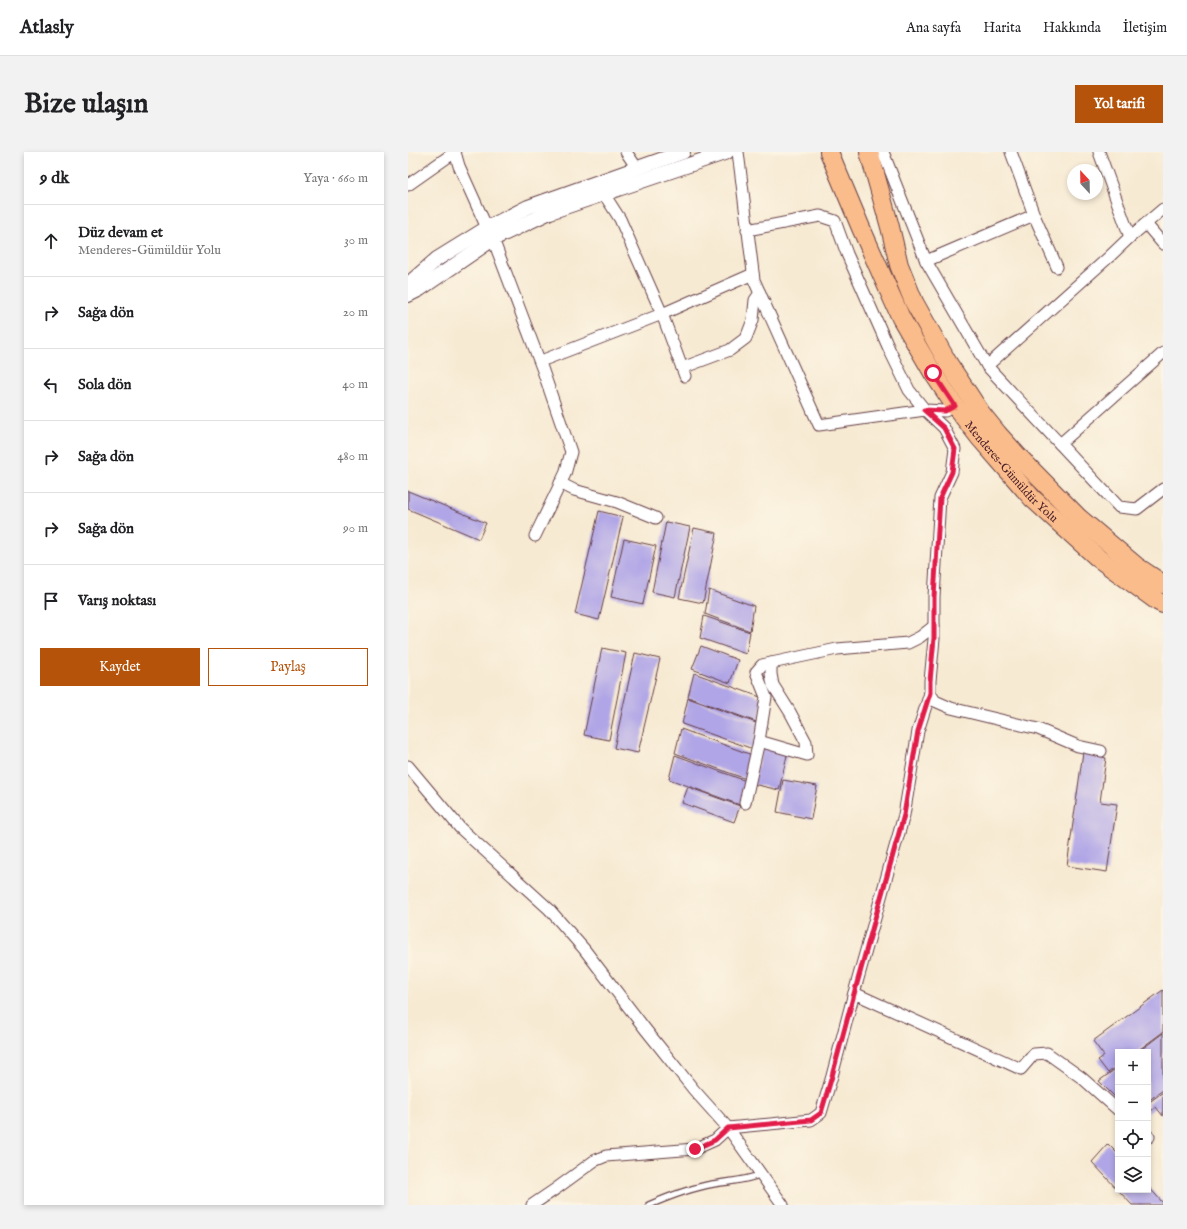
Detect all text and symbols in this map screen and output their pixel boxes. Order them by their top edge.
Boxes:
text: Atlasly [20,16,74,40]
text: Ana sayfa [906,19,961,37]
text: Harita [983,19,1021,37]
text: Hakkında [1043,19,1101,37]
text: İletişim [1123,19,1167,37]
button: Yol tarifi [1075,85,1163,123]
text: Bize ulaşın [24,87,148,122]
north arrow [1067,164,1103,200]
text: 9 dk [40,168,69,189]
text: Yaya · 660 m [303,170,368,187]
text: Düz devam et [78,223,163,242]
icon: ahead [40,230,62,252]
text: 30 m [344,232,368,249]
text: Menderes-Gümüldür Yolu [78,242,221,259]
icon: right [40,302,62,324]
text: Sağa dön [78,303,134,322]
text: 20 m [343,304,368,321]
route start [924,364,942,382]
icon: left [40,374,62,396]
text: Sola dön [78,375,132,394]
text: 40 m [342,376,368,393]
street label: Menderes-Gümüldür Yolu [961,418,1061,526]
icon: right [40,446,62,468]
text: Sağa dön [78,447,134,466]
text: 480 m [337,448,368,465]
icon: right [40,518,62,540]
text: Sağa dön [78,519,134,538]
text: 90 m [343,520,368,537]
icon: arrive [40,590,62,612]
text: Varış noktası [78,591,156,610]
button: Kaydet [40,648,200,686]
button: Paylaş [208,648,368,686]
map controls [1115,1049,1151,1193]
button: + [1115,1049,1151,1085]
button: − [1115,1085,1151,1121]
button: locate [1115,1121,1151,1157]
route end [686,1140,704,1158]
button: layers [1115,1157,1151,1193]

